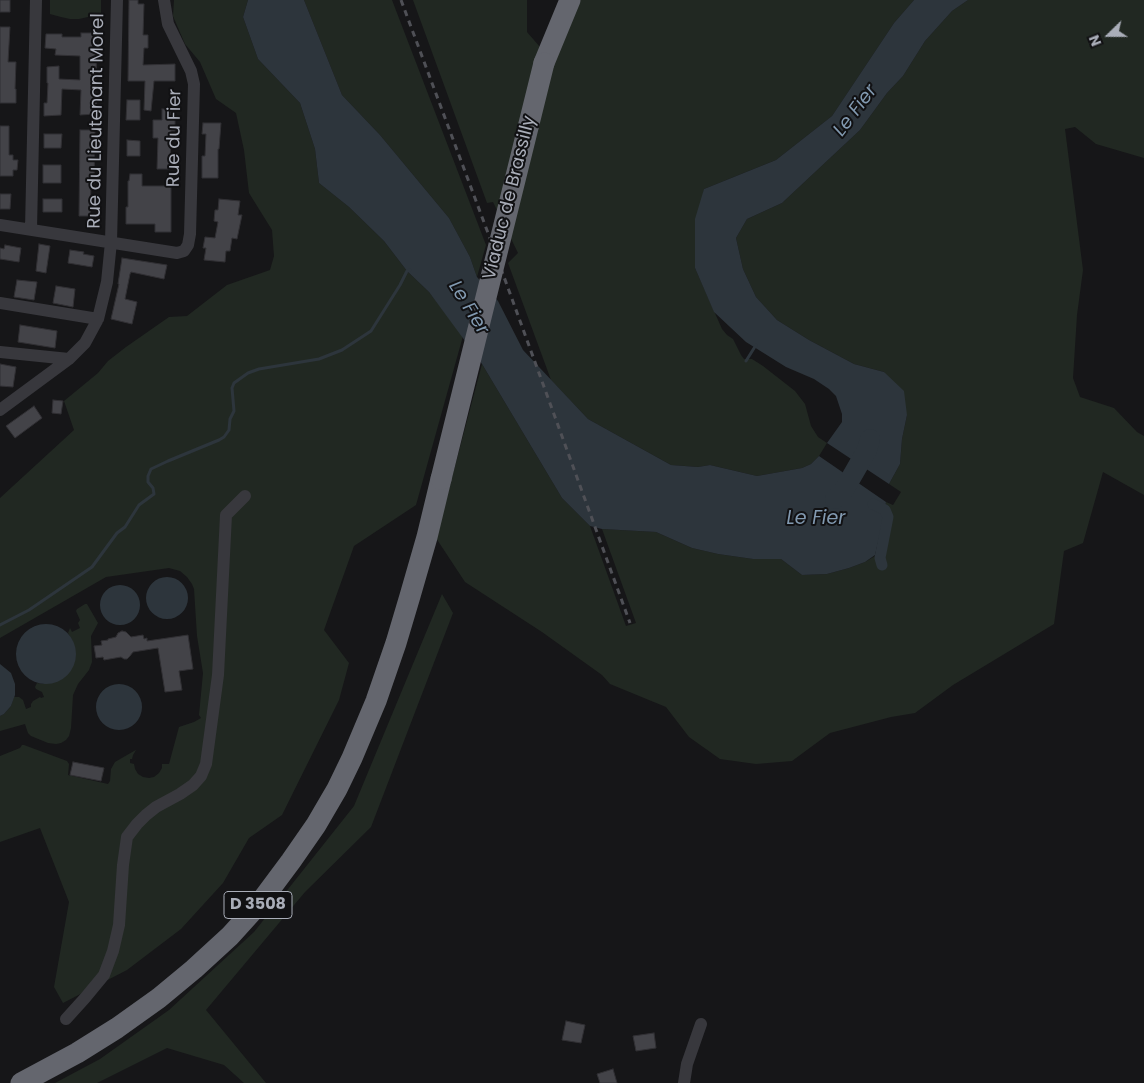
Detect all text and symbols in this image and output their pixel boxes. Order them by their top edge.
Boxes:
north arrow [1084,10,1134,60]
street label: Rue du Lieutenant Morel [84,13,110,229]
text: N [1084,32,1106,49]
water label: Le Fier [829,81,883,141]
street label: Rue du Fier [163,89,187,187]
street label: Viaduc de Brassilly [479,114,541,282]
water label: Le Fier [443,277,493,339]
water label: Le Fier [787,508,845,530]
road number: D 3508 [224,892,292,918]

